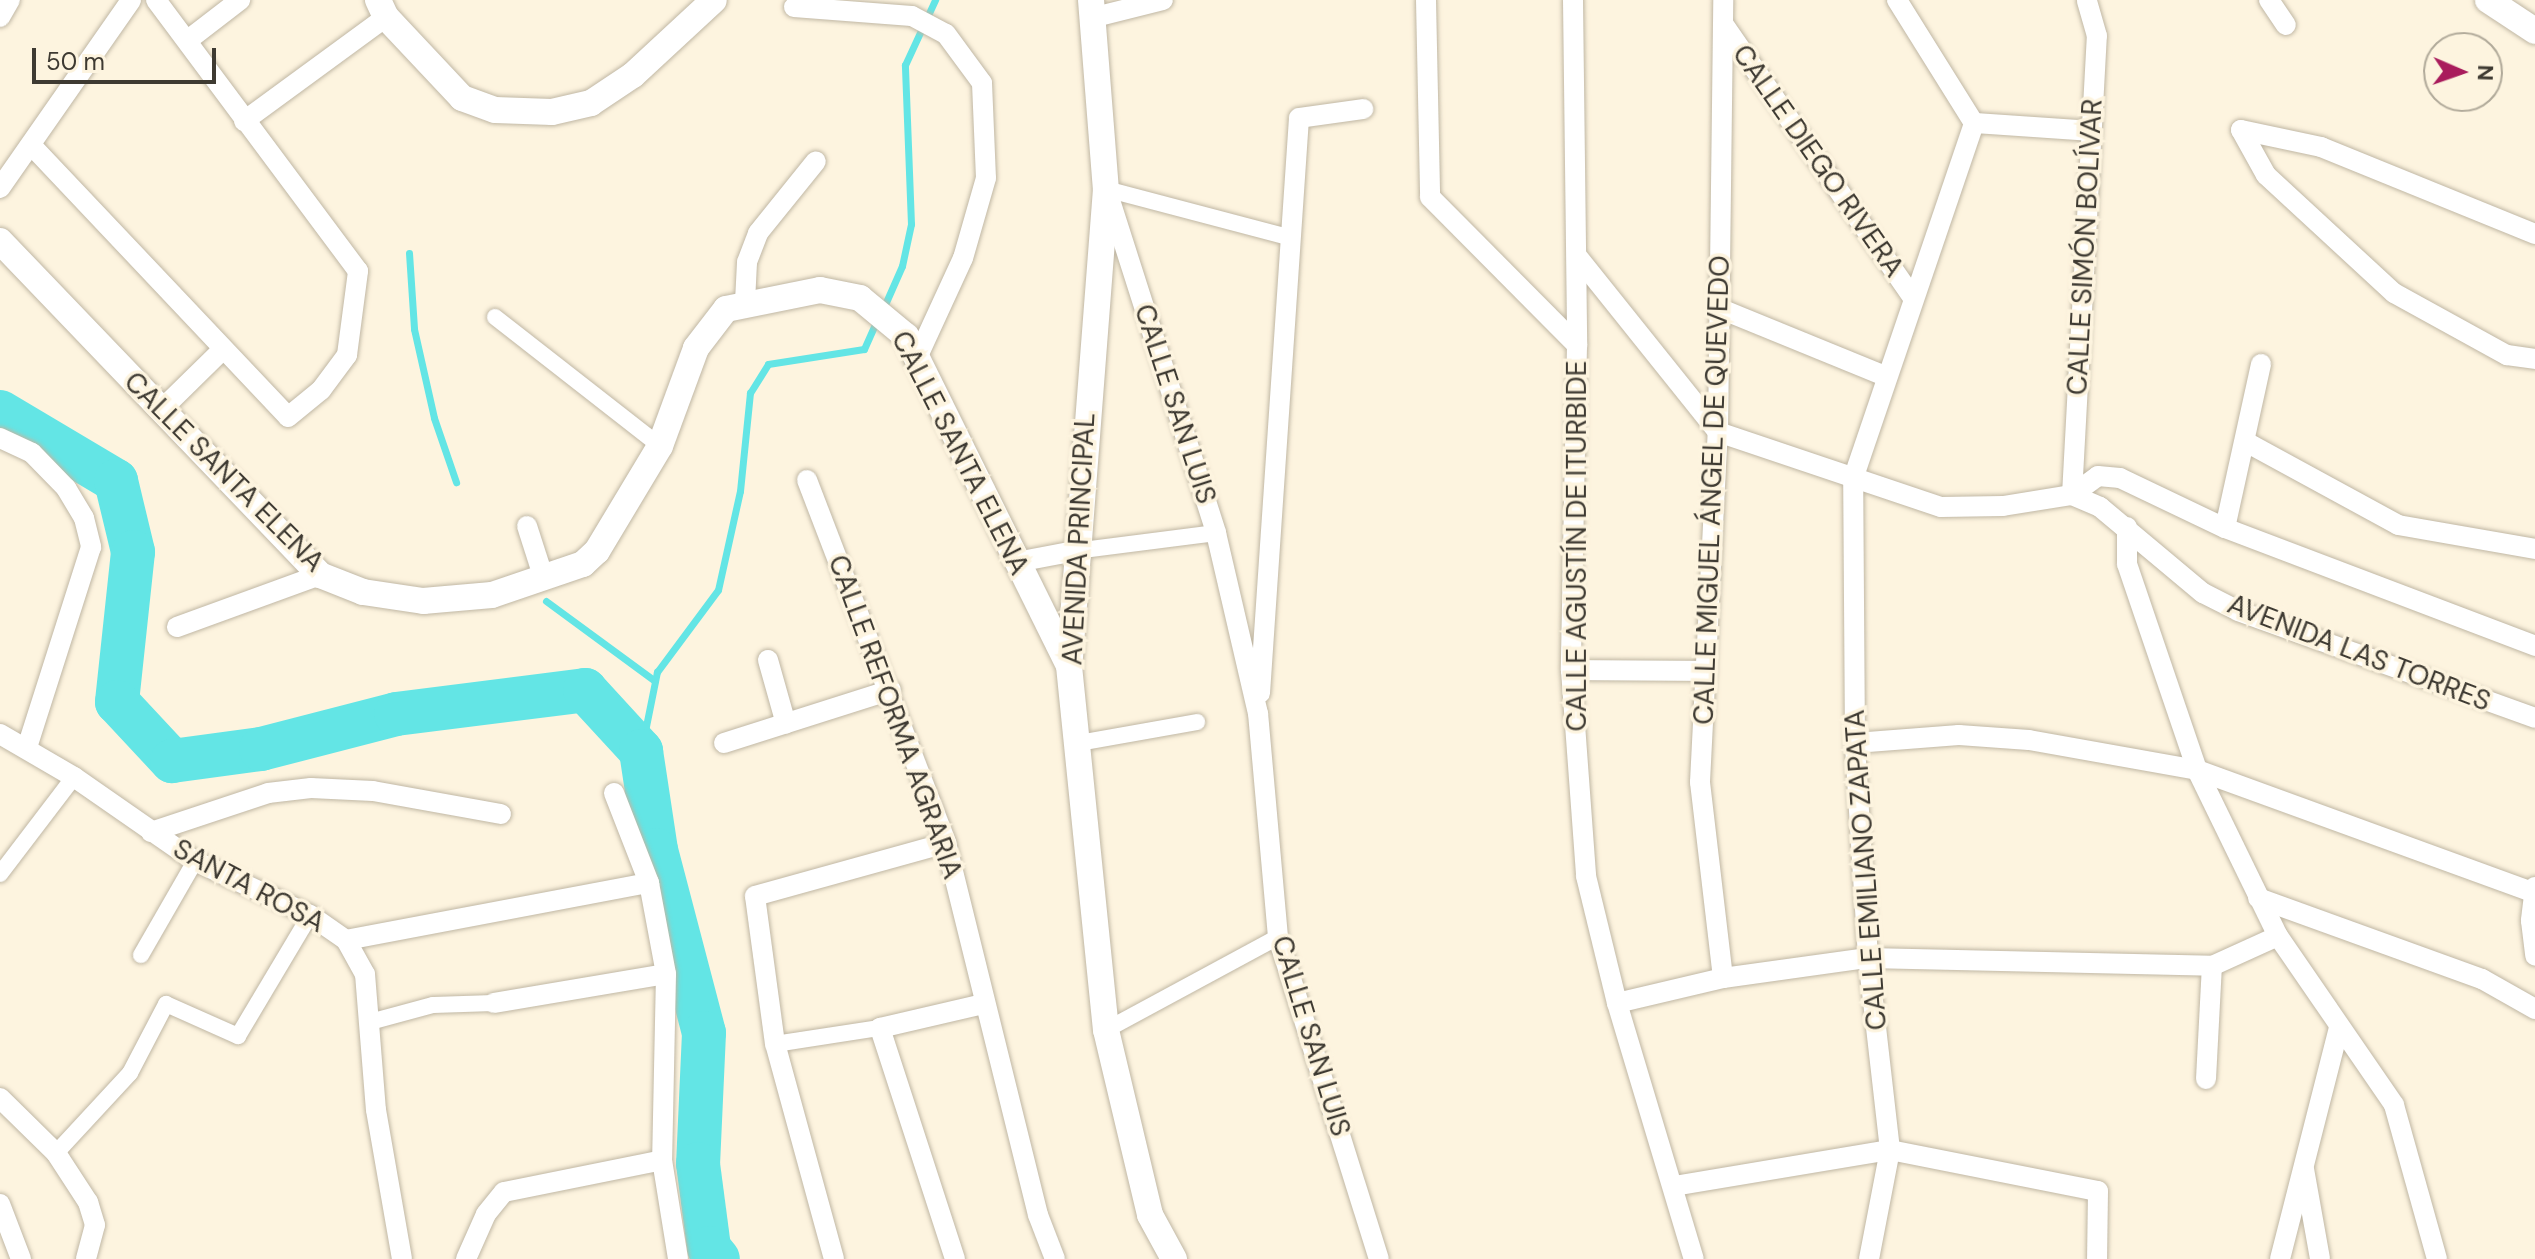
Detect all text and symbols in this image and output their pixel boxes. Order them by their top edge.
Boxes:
scale bar [36,32,220,82]
north arrow [2423,32,2503,112]
street label: CALLE DIEGO RIVERA [1725,38,1911,284]
text: 50 m [46,46,105,77]
text: N [2471,64,2500,81]
street label: CALLE SIMÓN BOLÍVAR [2060,98,2110,396]
street label: CALLE MIGUEL ÁNGEL DE QUEVEDO [1687,255,1737,725]
street label: CALLE SAN LUIS [1127,300,1223,508]
street label: CALLE SANTA ELENA [884,326,1036,580]
street label: CALLE AGUSTÍN DE ITURBIDE [1560,360,1594,732]
street label: CALLE SANTA ELENA [117,365,331,579]
street label: AVENIDA PRINCIPAL [1056,412,1102,666]
street label: CALLE REFORMA AGRARIA [821,551,969,883]
street label: AVENIDA LAS TORRES [2223,587,2495,719]
street label: CALLE EMILIANO ZAPATA [1838,709,1894,1031]
street label: SANTA ROSA [167,832,331,940]
street label: CALLE SAN LUIS [1265,932,1357,1140]

